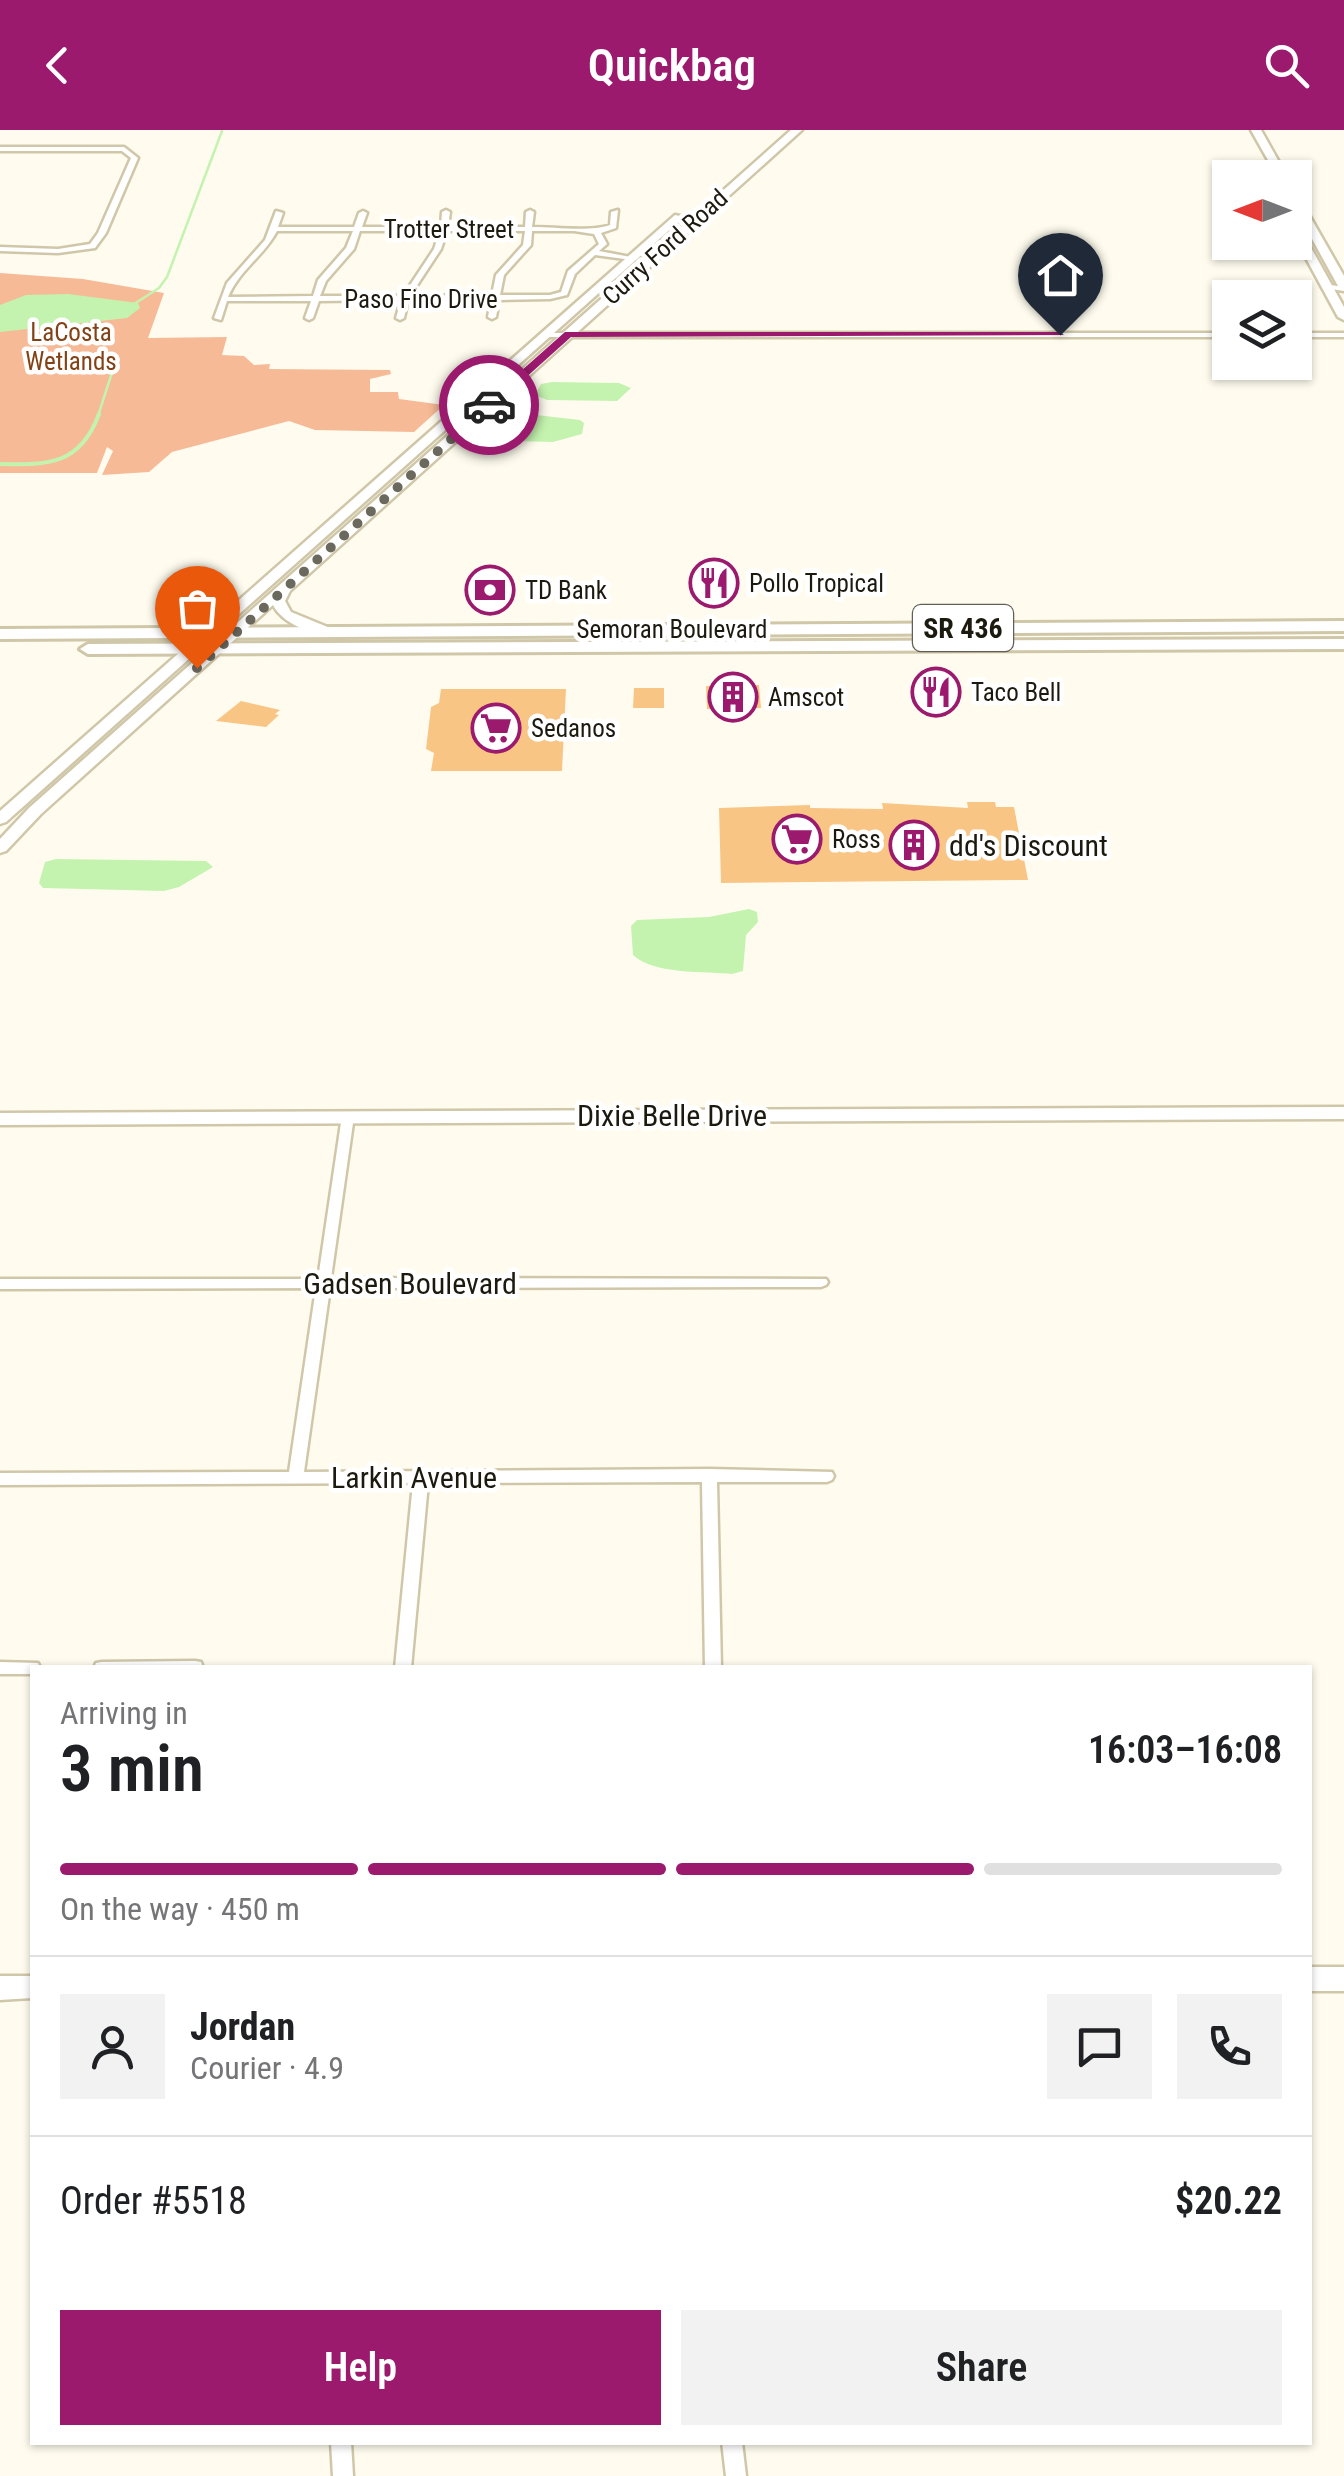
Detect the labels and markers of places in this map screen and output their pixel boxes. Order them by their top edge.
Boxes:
pin [1018,233,1103,336]
restaurant icon: Pollo Tropical [688,557,740,609]
bank icon: TD Bank [464,564,516,616]
pin [155,566,240,669]
place label: Pollo Tropical [749,569,884,598]
place label: TD Bank [525,576,608,605]
restaurant icon: Taco Bell [910,666,962,718]
building icon: Amscot [707,671,759,723]
place label: Taco Bell [971,678,1061,707]
place label: Amscot [768,683,844,712]
supermarket icon: Sedanos [470,702,522,754]
place label: Sedanos [531,714,616,743]
supermarket icon: Ross [771,813,823,865]
building icon: dd's Discount [888,819,940,871]
place label: Ross [832,825,881,854]
place label: dd's Discount [949,828,1108,863]

